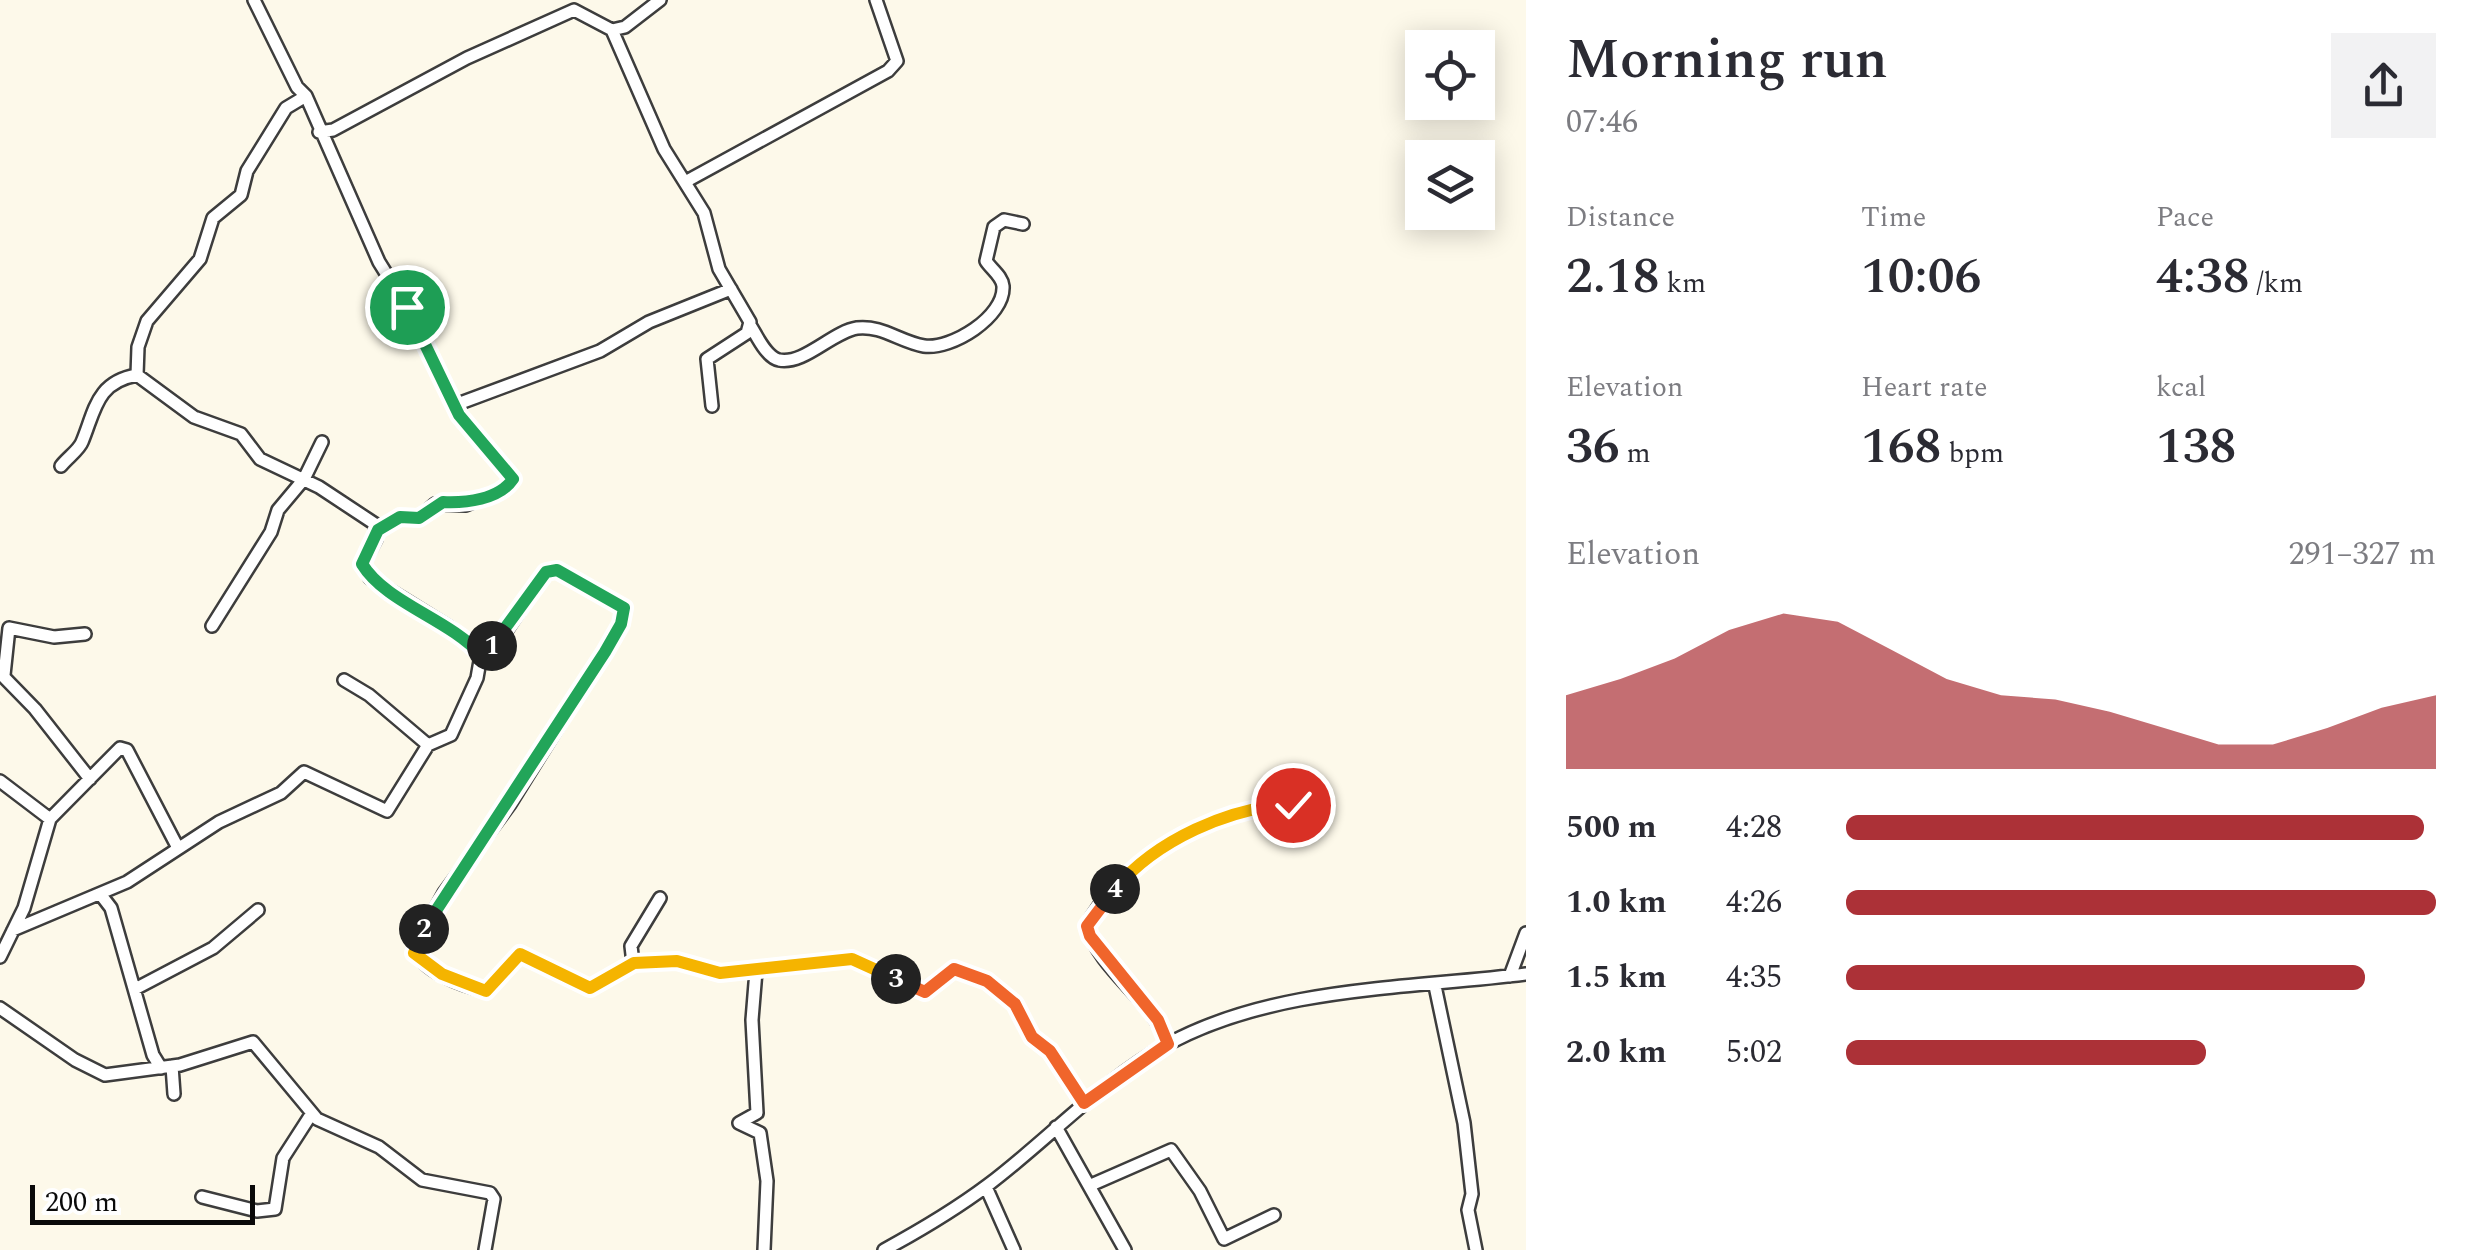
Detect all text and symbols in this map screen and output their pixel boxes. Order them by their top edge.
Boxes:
text: Morning run [1566,19,1888,102]
map controls [1405,30,1495,230]
button: locate [1405,30,1495,120]
button: share [2331,33,2436,138]
text: 07:46 [1566,98,1638,147]
button: layers [1405,140,1495,230]
text: Distance [1566,196,1675,239]
text: Time [1861,196,1926,239]
text: Pace [2156,196,2214,239]
text: 2.18 [1566,239,1659,315]
text: 10:06 [1861,239,1981,315]
text: 4:38 [2156,239,2249,315]
text: km [1659,262,1706,305]
text: /km [2249,262,2303,305]
pin [365,265,450,350]
icon: arrive [380,280,435,335]
text: Elevation [1566,366,1683,409]
text: Heart rate [1861,366,1988,409]
text: kcal [2156,366,2206,409]
text: 36 [1566,409,1620,485]
text: 168 [1861,409,1941,485]
text: 138 [2156,409,2236,485]
text: m [1620,432,1651,475]
text: bpm [1941,432,2004,475]
text: Elevation [1566,530,1700,579]
text: 291–327 m [2288,530,2436,579]
pin: 1 [467,621,517,671]
text: 1 [484,624,500,667]
pin [1251,763,1336,848]
icon: check [1266,778,1321,833]
text: 500 m [1566,803,1657,852]
text: 4:28 [1726,803,1782,852]
pin: 4 [1090,864,1140,914]
text: 4 [1107,867,1123,910]
text: 1.0 km [1566,878,1667,927]
text: 4:26 [1726,878,1782,927]
pin: 2 [399,904,449,954]
text: 2 [416,907,432,950]
text: 1.5 km [1566,953,1667,1002]
text: 4:35 [1726,953,1782,1002]
pin: 3 [871,954,921,1004]
text: 3 [888,957,904,1000]
text: 2.0 km [1566,1028,1667,1077]
text: 5:02 [1726,1028,1782,1077]
scale bar [30,1180,255,1224]
text: 200 m [45,1181,118,1224]

